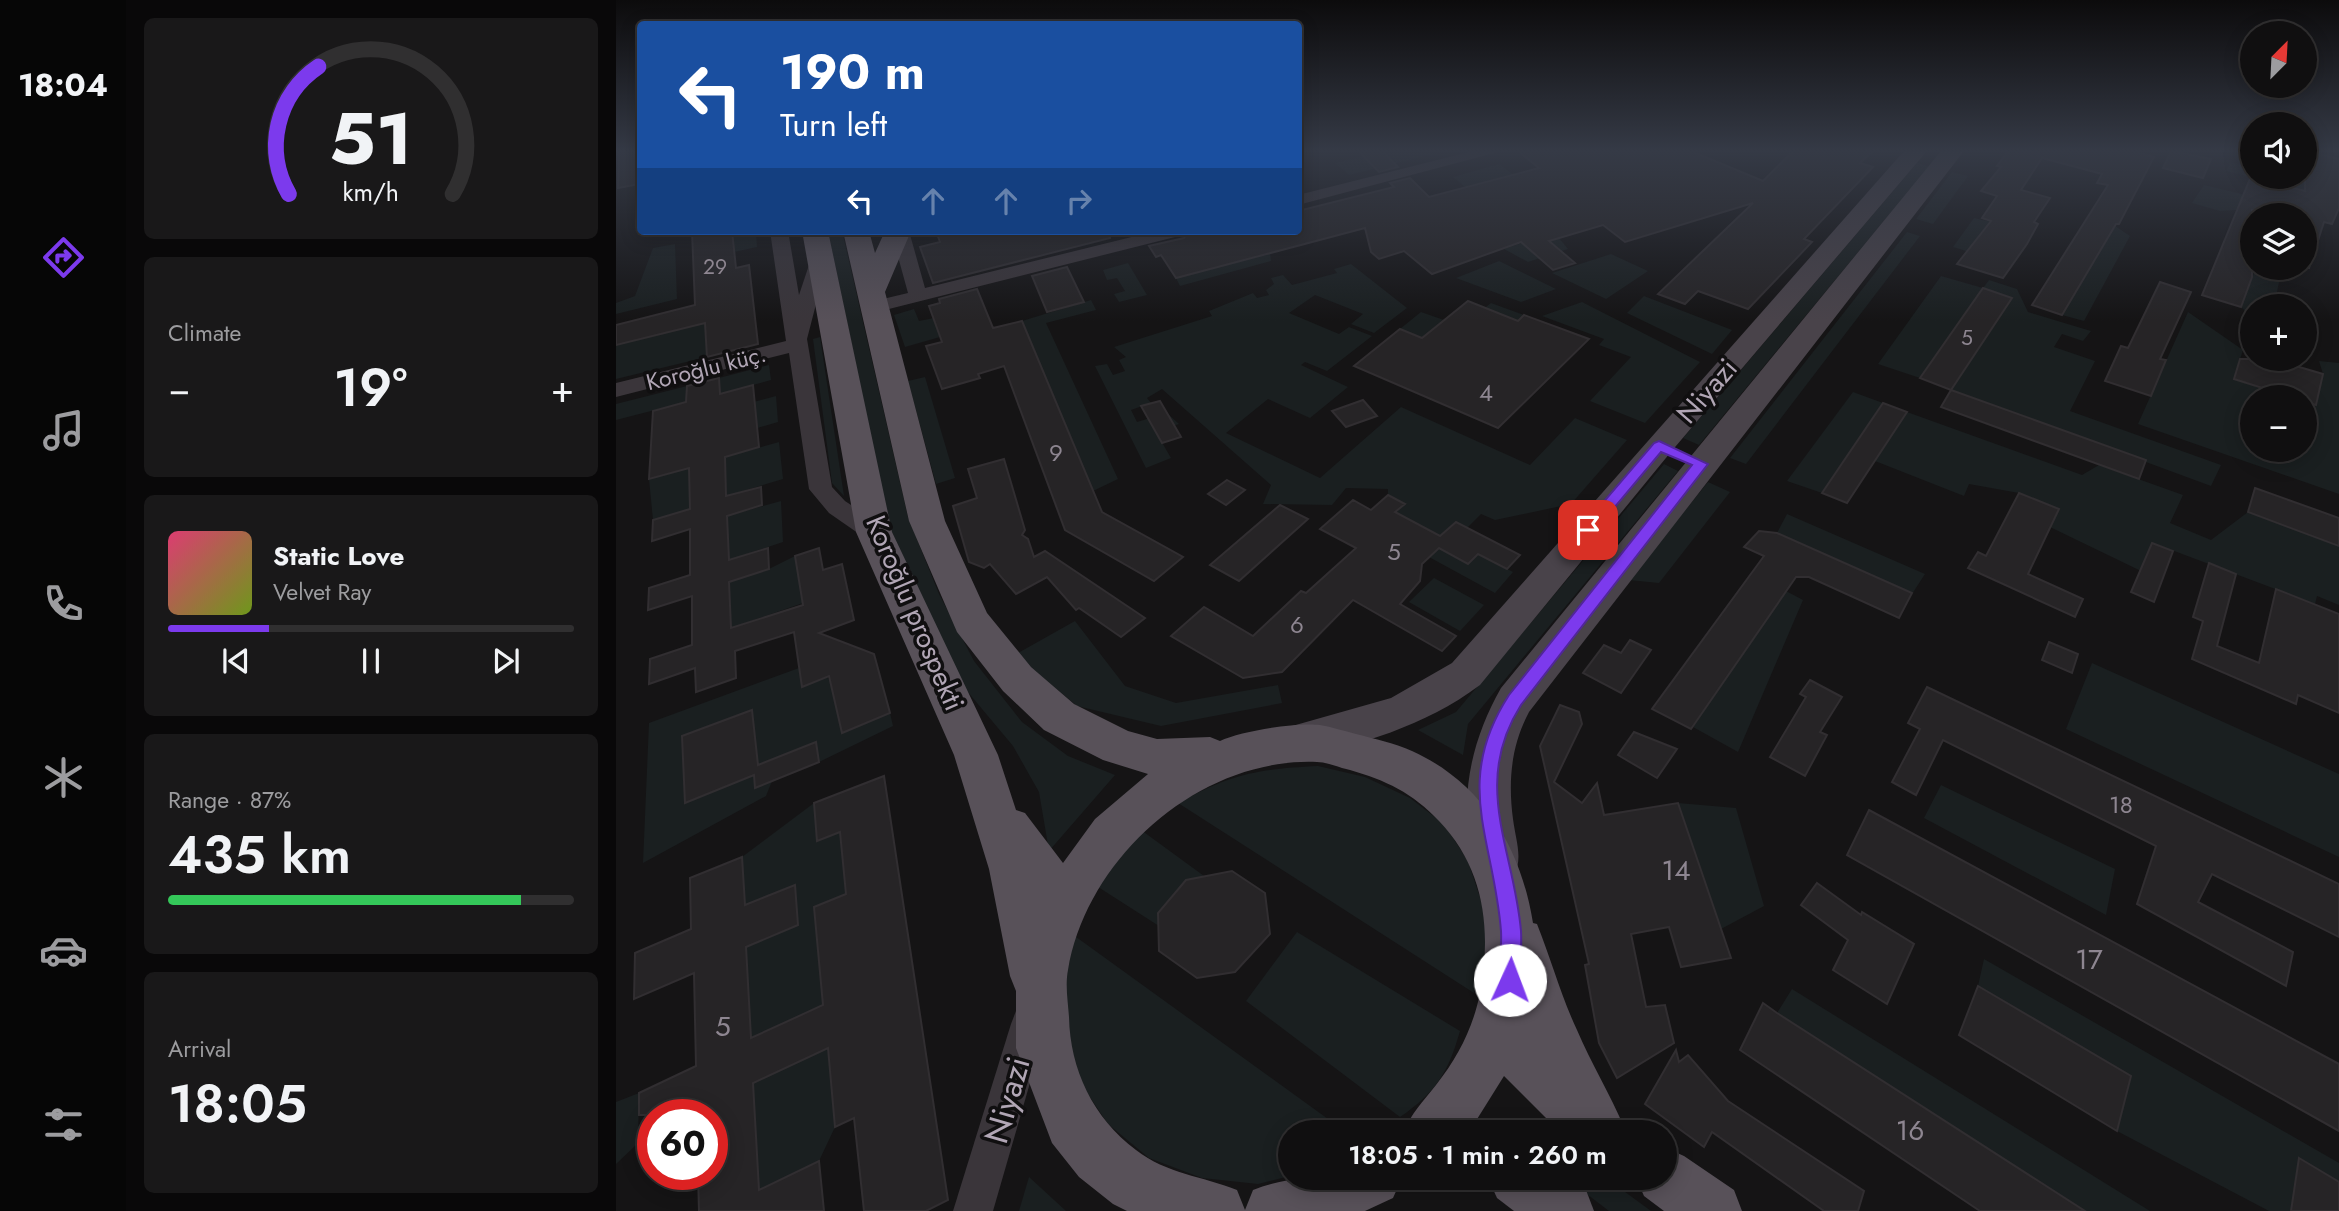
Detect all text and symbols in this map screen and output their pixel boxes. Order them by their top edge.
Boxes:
north arrow [2240,21,2317,98]
map controls [2240,21,2317,462]
text: 190 m [780,37,925,107]
icon: left [665,49,756,140]
text: 18:04 [18,62,108,108]
text: 51 [329,87,413,192]
text: Turn left [780,102,887,148]
button: sound [2240,112,2317,189]
text: km/h [343,174,399,210]
icon: left [841,182,879,220]
icon: ahead [914,182,952,220]
icon: ahead [987,182,1025,220]
icon: right [1060,182,1098,220]
button: layers [2240,203,2317,280]
icon: directions [39,233,88,282]
house number: 29 [703,252,727,282]
button: + [2240,294,2317,371]
text: Climate [168,316,241,350]
house number: 5 [1961,323,1973,353]
street label: Koroğlu küç. [642,337,770,399]
street label: Niyazi [1667,349,1747,433]
text: 19° [334,350,408,426]
text: − [168,361,190,416]
text: + [551,361,574,416]
house number: 4 [1479,375,1493,410]
button: − [2240,385,2317,462]
icon: music [39,406,88,455]
house number: 9 [1049,435,1063,470]
pin [1558,500,1618,560]
street label: Koroğlu prospekti [855,509,975,717]
icon: arrive [1569,511,1607,549]
house number: 5 [1387,534,1401,569]
text: Static Love [273,537,405,575]
text: Velvet Ray [273,575,371,609]
icon: phone [39,579,88,628]
house number: 6 [1290,607,1304,642]
icon: previous [217,642,255,680]
icon: pause [352,642,390,680]
icon: next [487,642,525,680]
icon: climate [39,753,88,802]
text: Range · 87% [168,783,291,817]
house number: 18 [2109,787,2133,822]
text: 435 km [168,817,351,893]
house number: 14 [1662,850,1690,891]
icon: car [39,926,88,975]
house number: 17 [2075,939,2103,980]
position arrow [1473,943,1547,1017]
house number: 5 [715,1006,731,1047]
text: Arrival [168,1032,231,1066]
street label: Niyazi [972,1051,1042,1149]
text: 18:05 [168,1066,307,1142]
speed limit sign: 60 [637,1099,728,1190]
icon: filters [39,1100,88,1149]
house number: 16 [1896,1110,1924,1151]
text: 18:05 · 1 min · 260 m [1348,1136,1607,1174]

